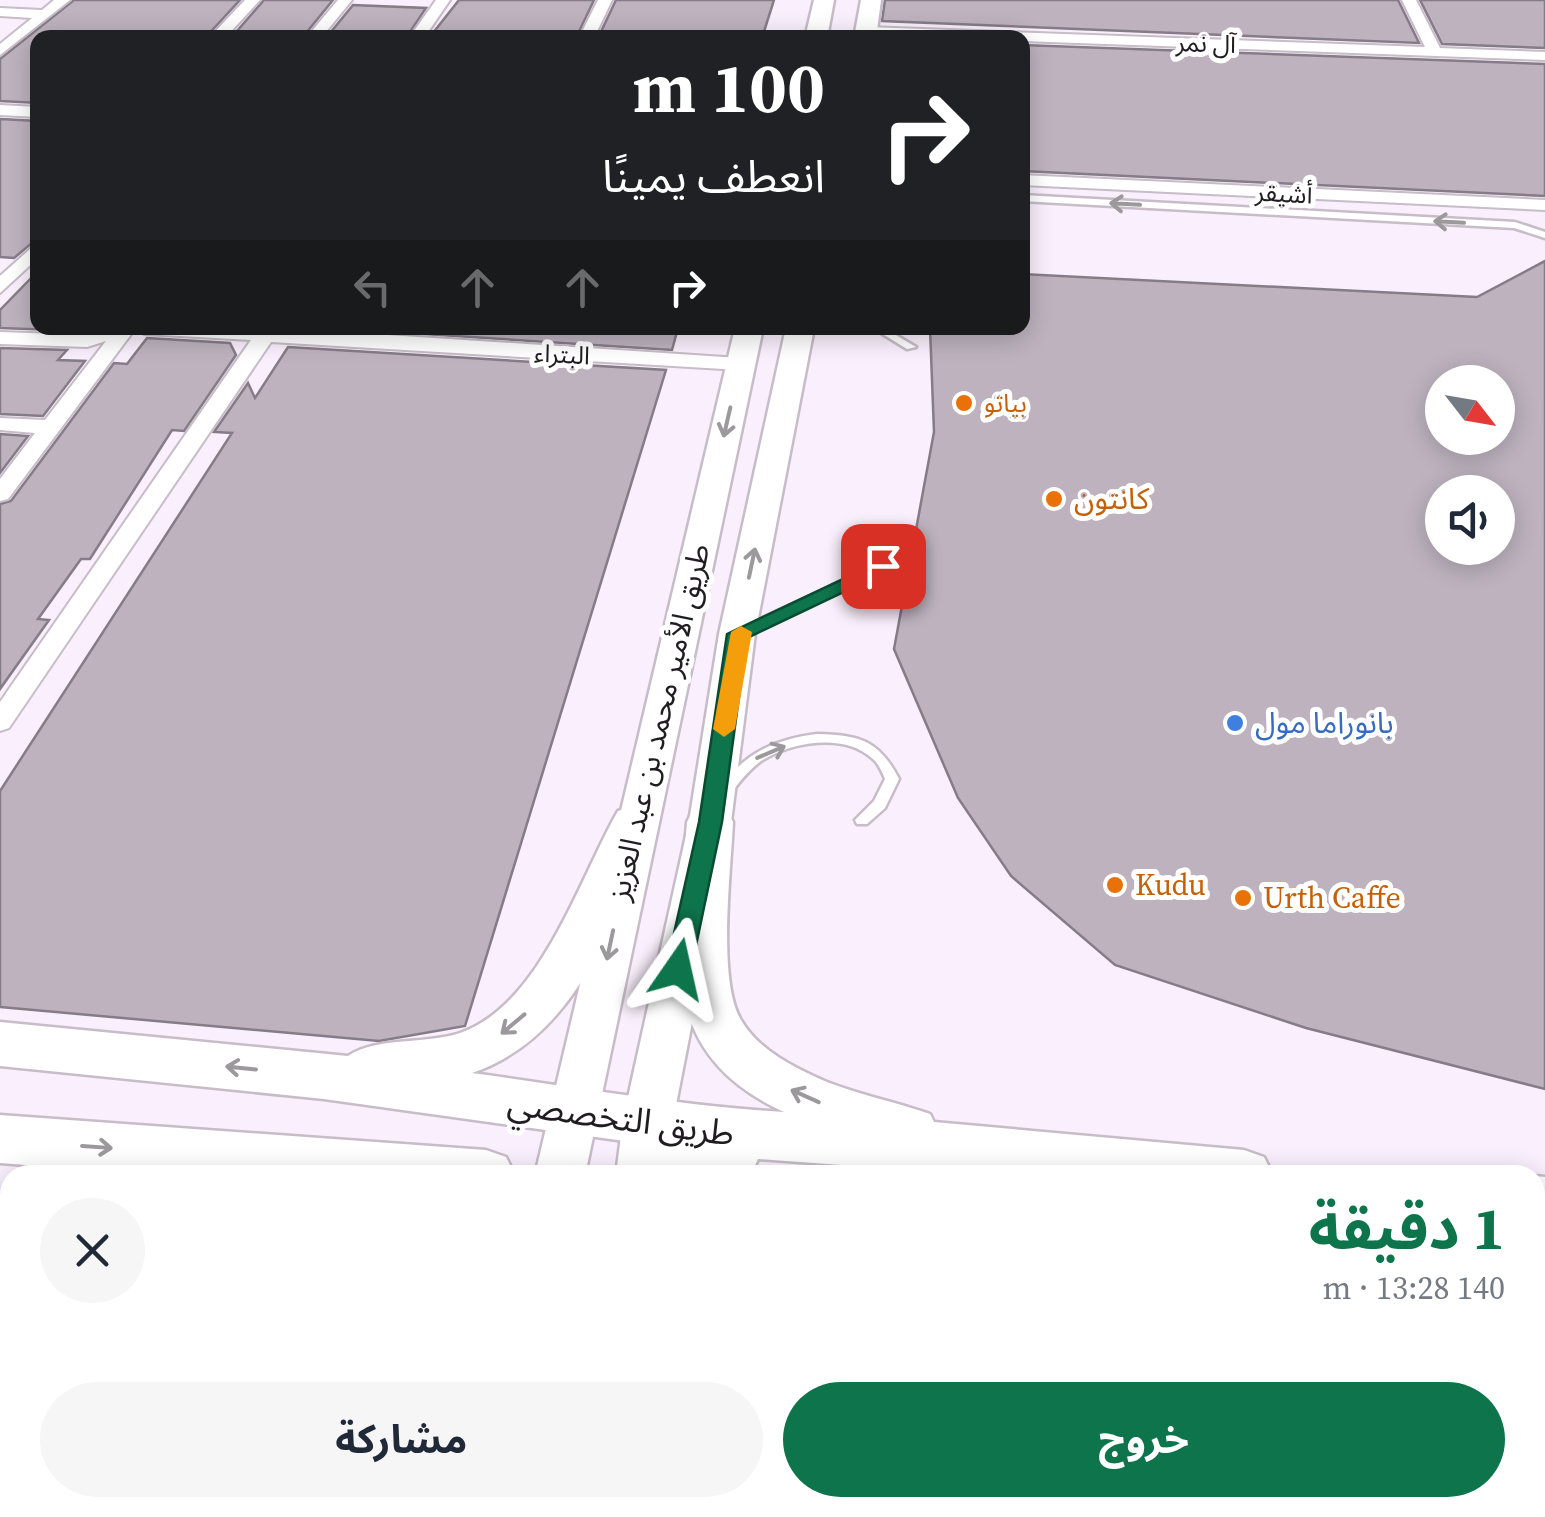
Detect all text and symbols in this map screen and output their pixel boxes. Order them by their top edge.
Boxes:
street label: آل نمر [1174,25,1238,61]
text: 100 m [633,39,825,135]
icon: right [860,70,990,200]
text: انعطف يمينًا [602,145,825,207]
street label: أشيقر [1254,174,1313,211]
one-way arrow [1109,194,1141,213]
one-way arrow [1434,212,1466,231]
icon: left [345,260,400,315]
icon: ahead [450,260,505,315]
icon: ahead [555,260,610,315]
icon: right [660,260,715,315]
street label: البتراء [533,336,591,372]
north arrow [1425,365,1515,455]
map controls [1425,365,1515,565]
place label: بياتو [984,386,1027,420]
marker: بياتو [953,392,975,414]
one-way arrow [717,406,735,438]
button: sound [1425,475,1515,565]
place label: كانتون [1074,478,1150,519]
marker: كانتون [1043,488,1065,510]
pin [841,524,926,609]
icon: arrive [856,539,911,594]
street label: طريق الأمير محمد بن عبد العزيز [597,540,720,905]
one-way arrow [744,548,763,580]
place label: بانوراما مول [1255,702,1394,743]
marker: بانوراما مول [1224,712,1246,734]
one-way arrow [755,742,786,760]
place label: Kudu [1135,864,1206,905]
marker: Kudu [1104,874,1126,896]
place label: Urth Caffe [1263,877,1401,918]
marker: Urth Caffe [1232,887,1254,909]
position arrow [626,917,730,1021]
one-way arrow [600,928,619,960]
one-way arrow [501,1013,527,1035]
one-way arrow [225,1058,258,1077]
street label: طريق التخصصي [504,1078,737,1161]
one-way arrow [790,1086,821,1104]
one-way arrow [81,1137,113,1156]
text: 1 دقيقة [1309,1187,1505,1269]
button: close [40,1198,145,1303]
text: 140 m · 13:28 [1323,1266,1505,1310]
button: مشاركة [40,1382,763,1497]
button: خروج [783,1382,1505,1497]

